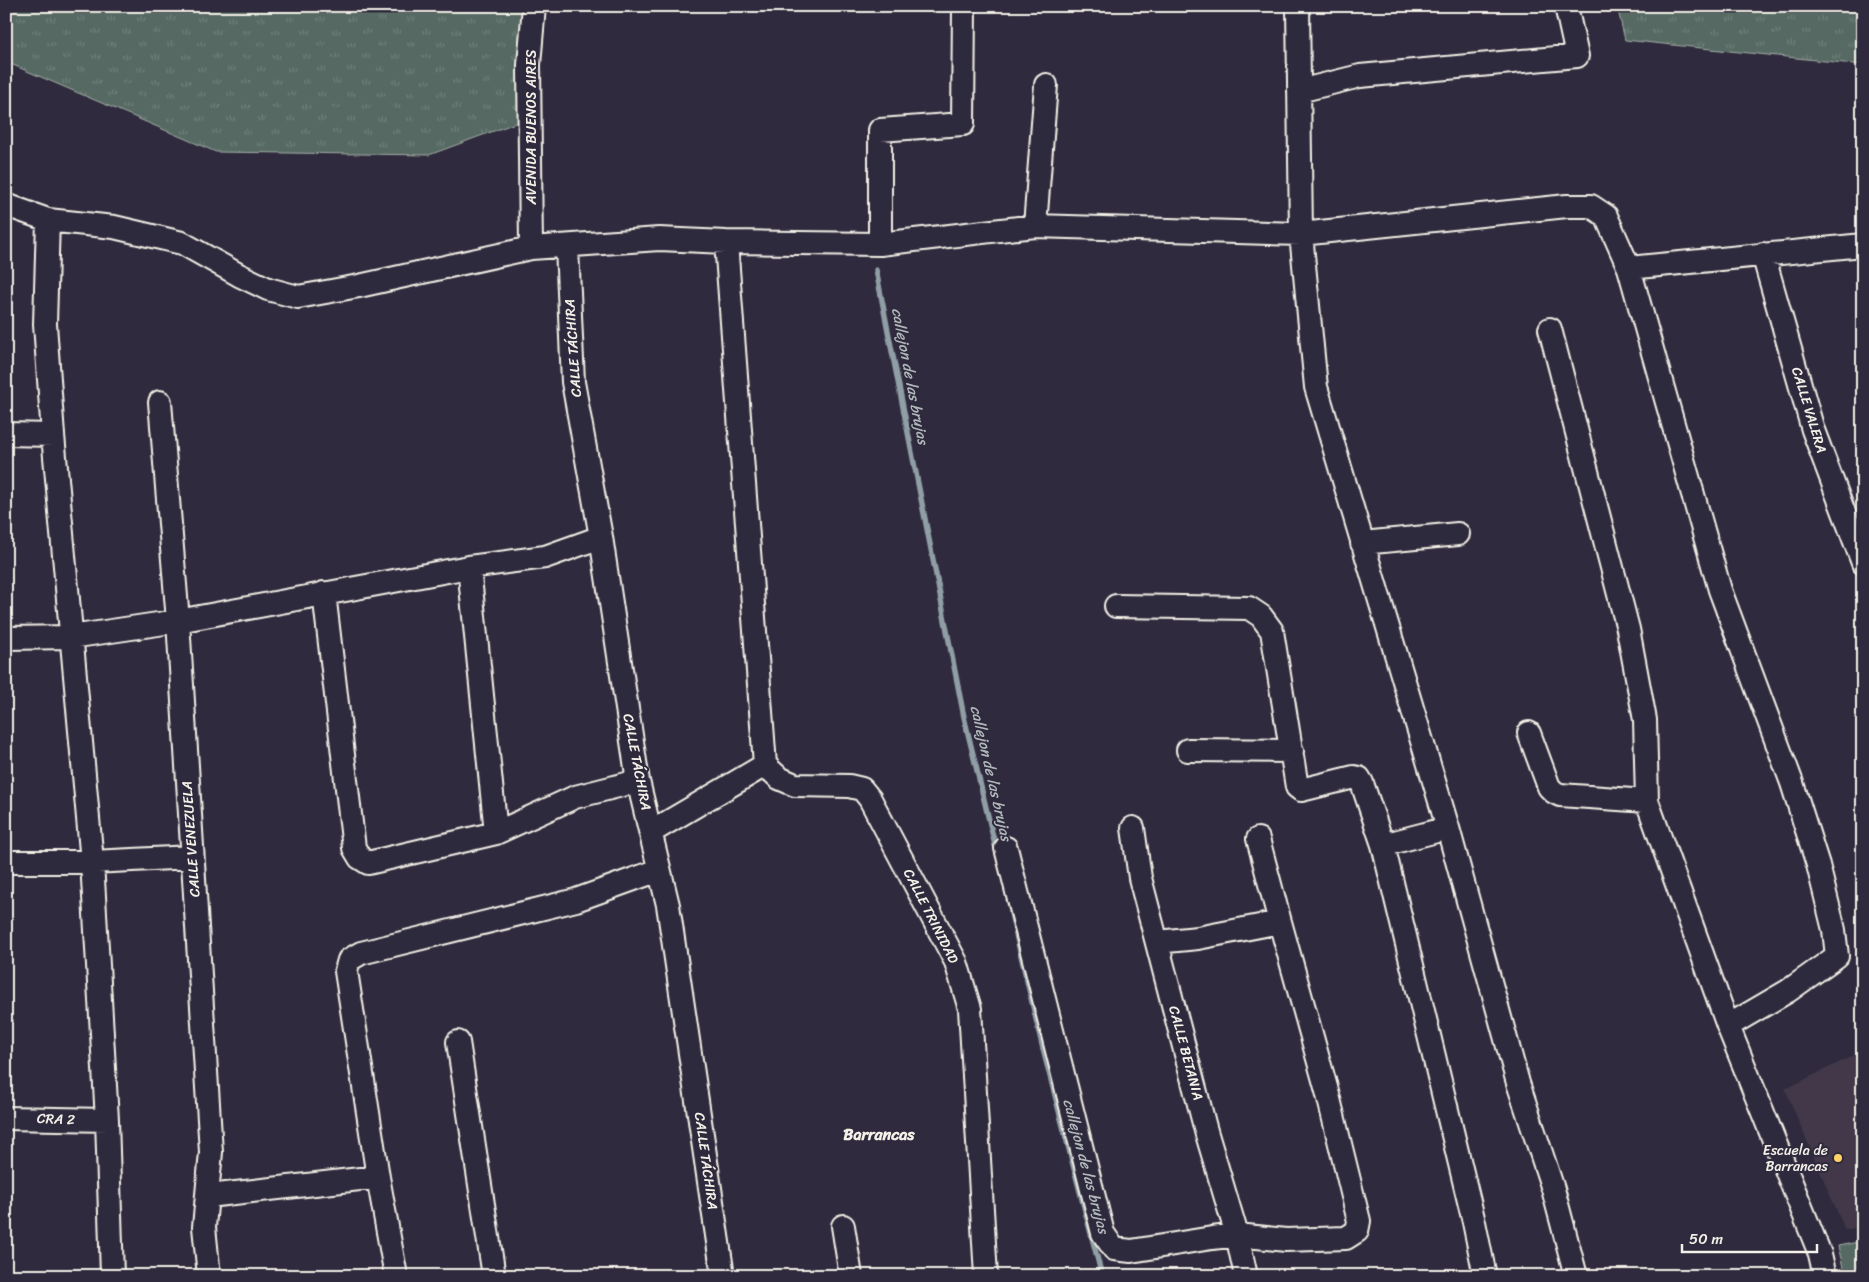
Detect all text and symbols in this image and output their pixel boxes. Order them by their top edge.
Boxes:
street label: AVENIDA BUENOS AIRES [519,49,544,205]
street label: CALLE TÁCHIRA [557,298,589,398]
water label: callejon de las brujas [884,306,936,448]
street label: CALLE VALERA [1784,364,1834,456]
water label: callejon de las brujas [963,703,1020,845]
street label: CALLE TÁCHIRA [615,711,659,813]
street label: CALLE VENEZUELA [174,780,208,898]
street label: CALLE TRINIDAD [896,864,966,969]
street label: CALLE BETANIA [1161,1003,1211,1103]
water label: callejon de las brujas [1056,1096,1117,1238]
street label: CRA 2 [37,1106,75,1132]
street label: CALLE TÁCHIRA [687,1111,725,1211]
district label: Barrancas [843,1120,915,1149]
place label: Escuela de Barrancas [1763,1138,1829,1179]
marker: Escuela de Barrancas [1832,1152,1844,1164]
scale bar [1682,1222,1816,1254]
text: 50 m [1689,1226,1724,1252]

